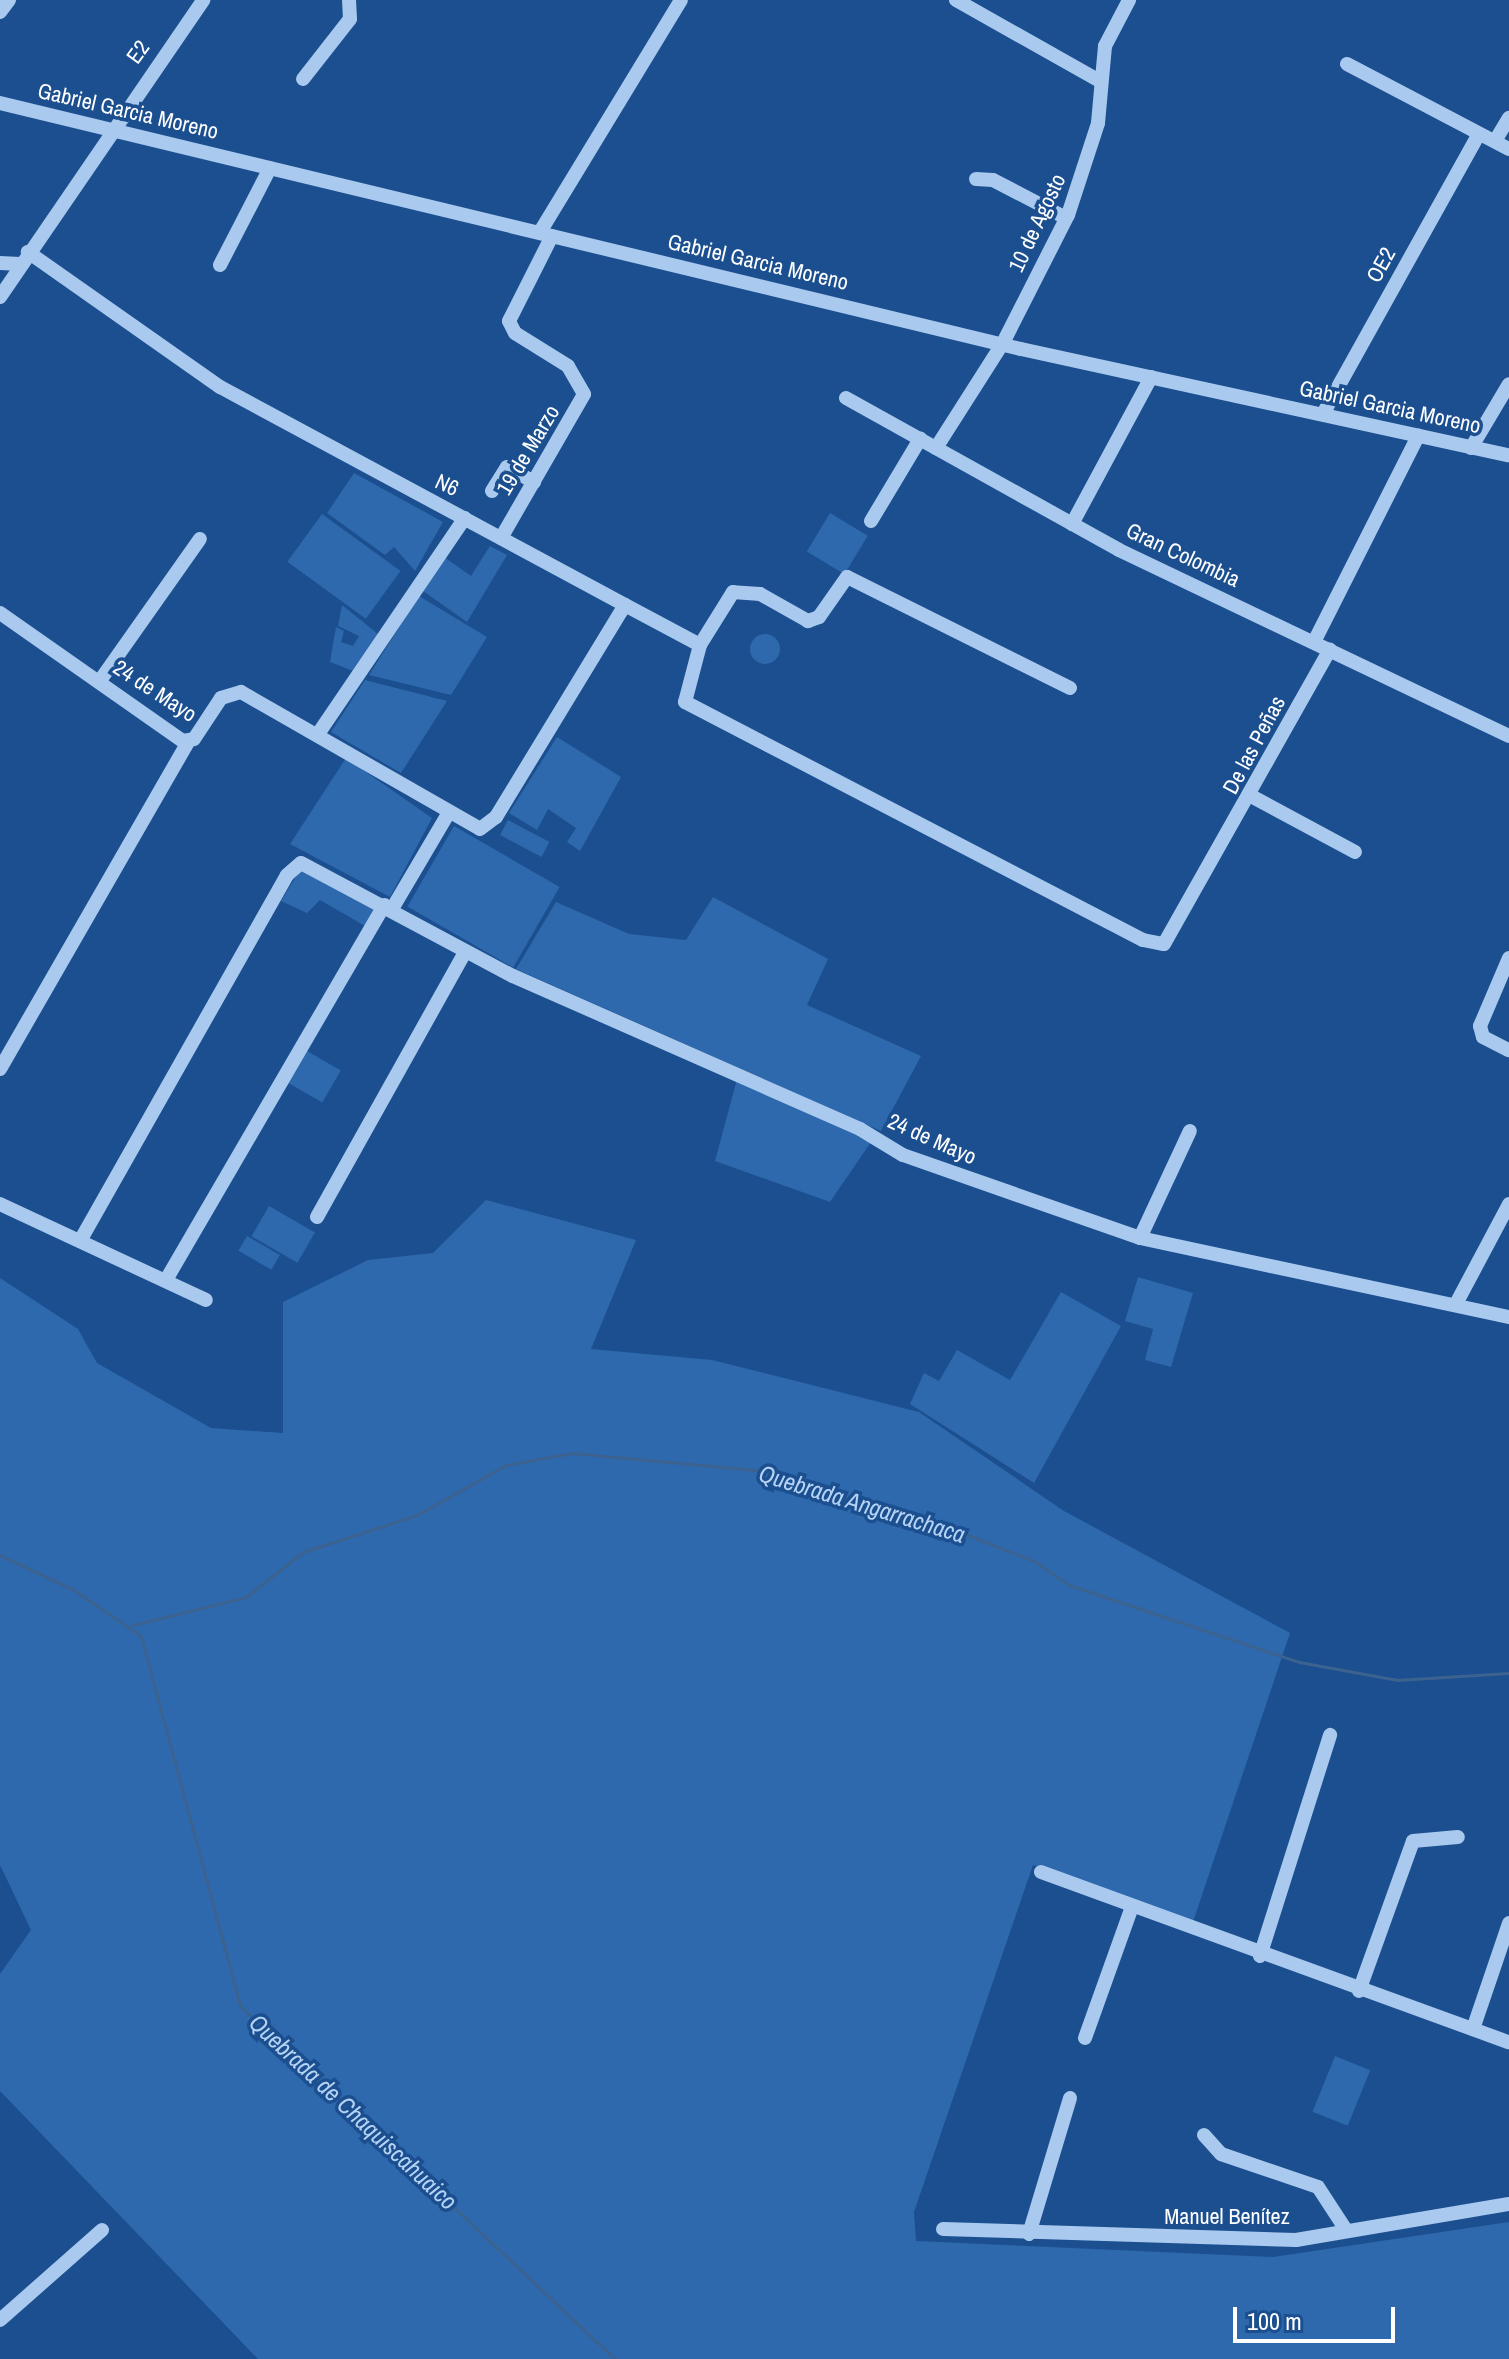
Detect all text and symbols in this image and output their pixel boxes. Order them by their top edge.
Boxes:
street label: E2 [121,35,155,69]
street label: Gabriel Garcia Moreno [35,77,221,145]
street label: 10 de Agosto [1003,169,1071,277]
street label: Gabriel Garcia Moreno [665,228,851,296]
street label: OE2 [1361,243,1401,287]
street label: Gabriel Garcia Moreno [1297,375,1483,439]
street label: 19 de Marzo [491,400,565,500]
street label: N6 [431,468,463,502]
street label: Gran Colombia [1122,517,1244,593]
street label: 24 de Mayo [108,654,202,728]
street label: De las Peñas [1217,691,1291,799]
street label: 24 de Mayo [884,1108,980,1170]
water label: Quebrada Angarrachaca [755,1459,969,1549]
water label: Quebrada de Chaquiscahuaico [243,2008,463,2216]
street label: Manuel Benítez [1164,2204,1290,2230]
scale bar [1237,2291,1399,2341]
text: 100 m [1247,2305,1302,2337]

